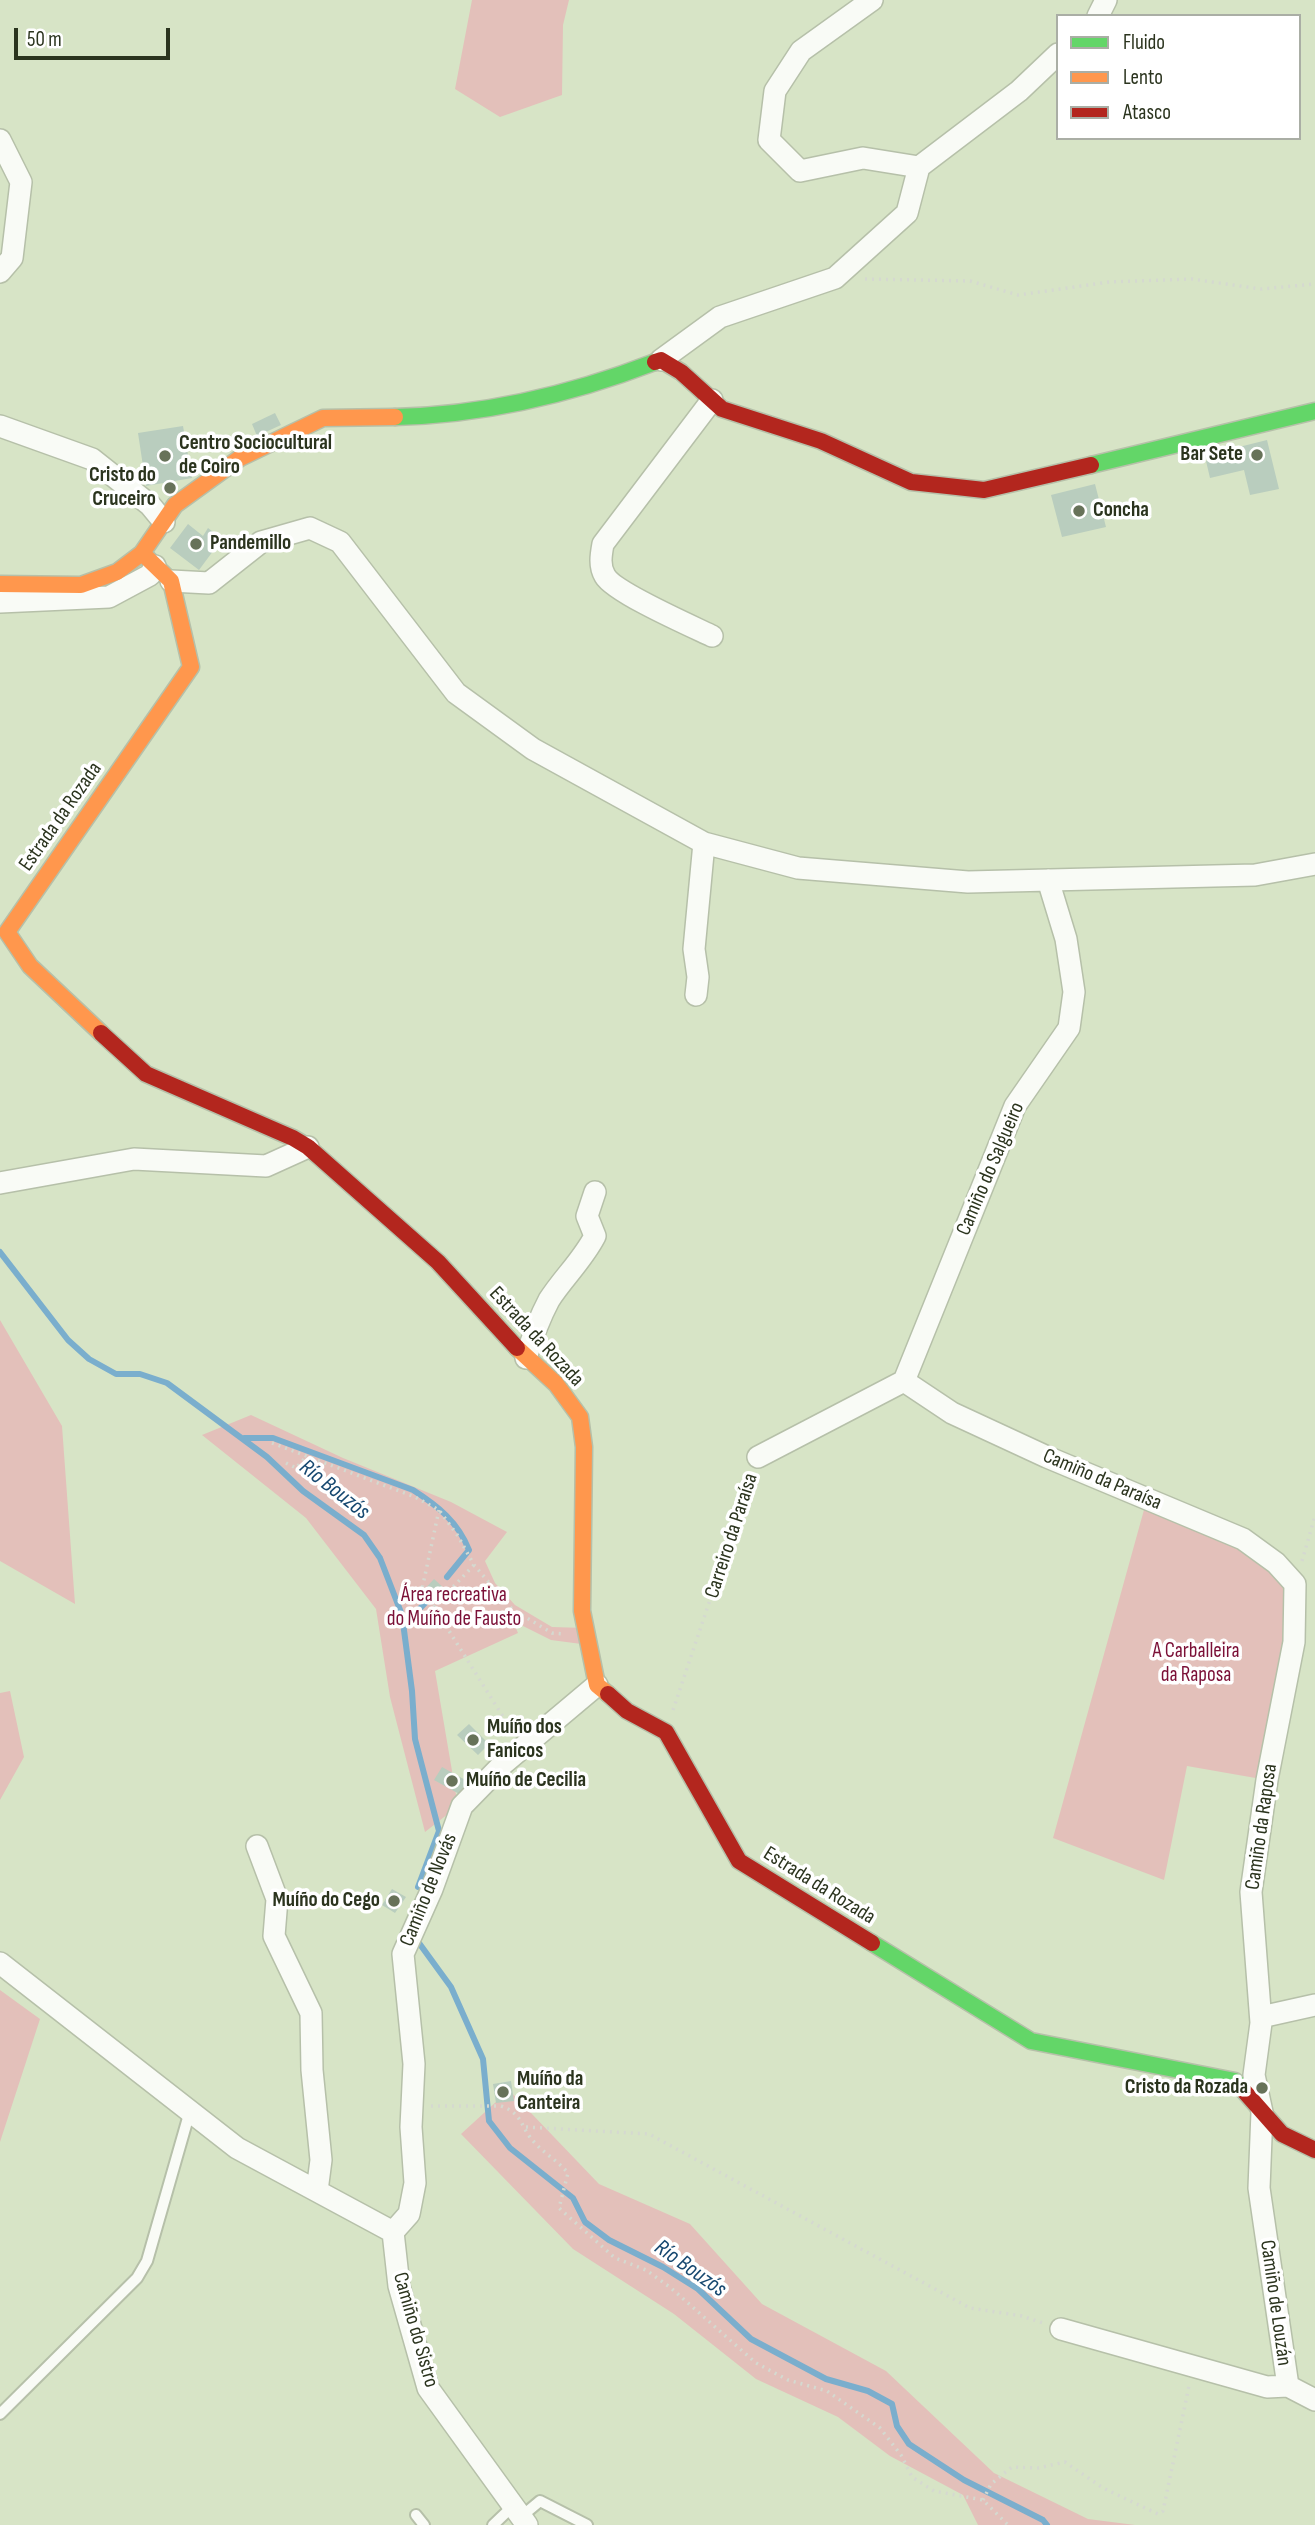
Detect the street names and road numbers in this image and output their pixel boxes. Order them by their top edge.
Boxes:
street label: Estrada da Rozada [14,758,108,876]
street label: Camiño do Salgueiro [952,1099,1030,1239]
street label: Estrada da Rozada [483,1282,589,1392]
street label: Camiño da Paraísa [1039,1444,1165,1516]
street label: Carreiro da Paraísa [700,1470,764,1602]
street label: Camiño da Raposa [1241,1762,1283,1892]
street label: Camiño de Novás [395,1830,463,1950]
street label: Estrada da Rozada [758,1842,880,1930]
street label: Camiño de Louzán [1254,2239,1296,2367]
street label: Camiño do Sistro [387,2270,443,2390]

